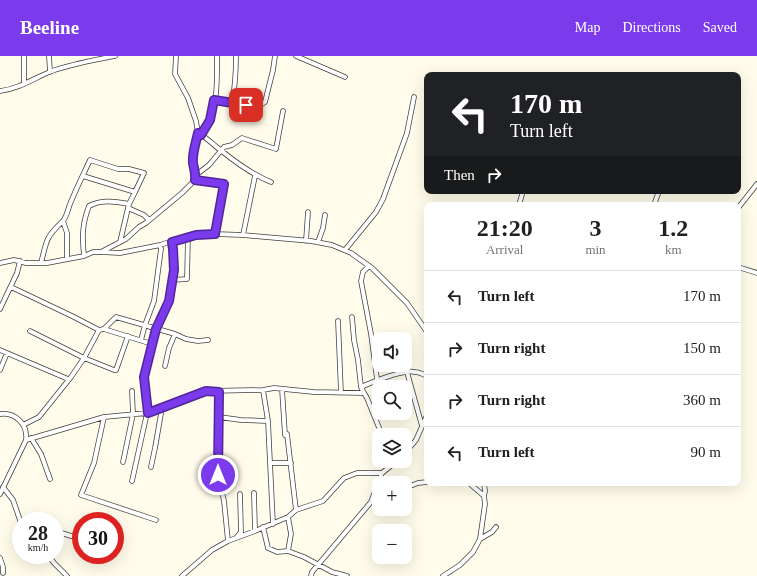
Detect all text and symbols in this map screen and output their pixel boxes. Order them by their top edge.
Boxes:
text: Beeline [20,17,79,38]
text: Map [575,20,600,35]
text: Directions [622,20,681,35]
text: Saved [703,20,737,35]
pin [229,88,263,122]
icon: left [444,88,496,140]
text: 170 m [510,88,582,119]
icon: arrive [235,94,257,116]
text: Turn left [510,121,573,141]
icon: right [483,164,505,186]
text: Then [444,167,475,183]
text: 21:20 [477,215,533,241]
text: 3 [589,215,601,241]
text: 1.2 [658,215,688,241]
text: Arrival [486,242,523,257]
text: min [585,242,606,257]
text: km [665,242,682,257]
icon: left [444,286,466,308]
text: Turn left [478,288,535,304]
text: 170 m [683,288,721,304]
map controls [372,332,412,564]
button: sound [372,332,412,372]
icon: right [444,338,466,360]
text: Turn right [478,340,545,356]
text: 150 m [683,340,721,356]
button: search [372,380,412,420]
icon: right [444,390,466,412]
text: Turn right [478,392,545,408]
text: 360 m [683,392,721,408]
button: layers [372,428,412,468]
icon: left [444,442,466,464]
text: Turn left [478,444,535,460]
text: 90 m [691,444,721,460]
position arrow [197,454,239,496]
button: + [372,476,412,516]
speed limit sign: 30 [72,512,124,564]
text: 28 [28,522,48,544]
button: − [372,524,412,564]
text: km/h [28,542,48,553]

